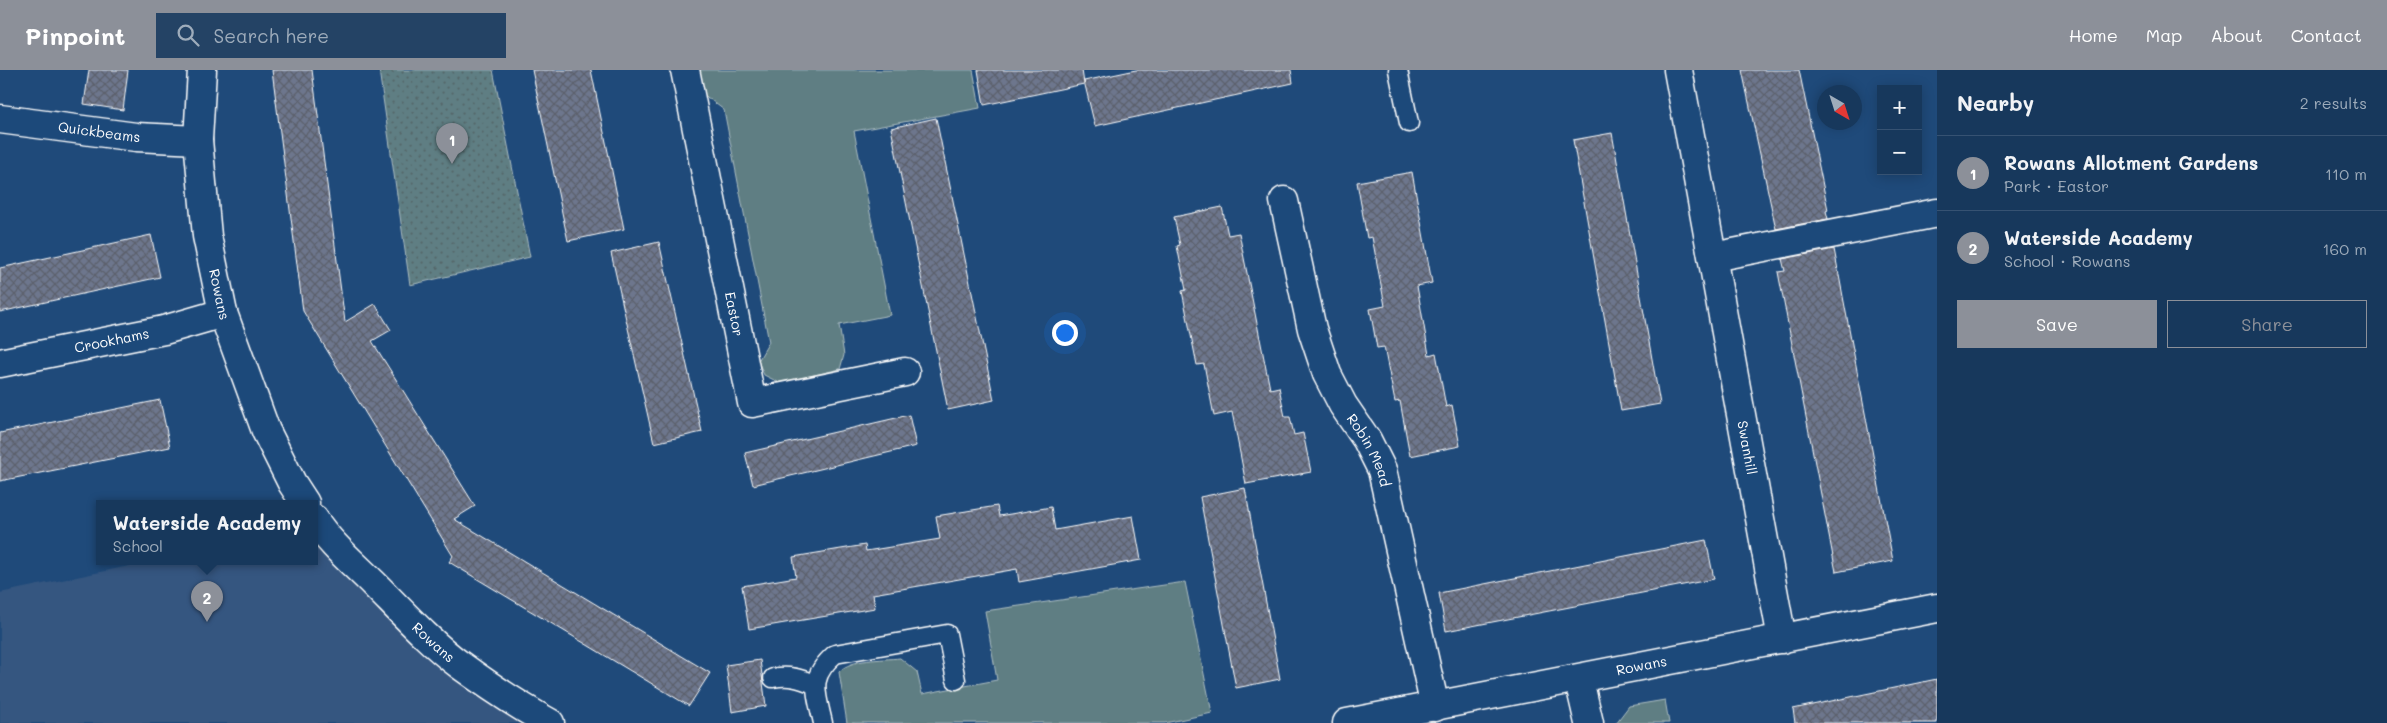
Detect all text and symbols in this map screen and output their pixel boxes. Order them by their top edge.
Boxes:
search box [156,13,506,58]
text: Pinpoint [25,20,126,51]
icon: search [174,21,202,49]
text: Search here [214,23,329,48]
text: Home [2069,23,2118,47]
text: Map [2146,23,2182,47]
text: About [2210,23,2263,47]
text: Contact [2291,23,2362,47]
north arrow [1817,85,1862,130]
map controls [1877,85,1922,175]
button: + [1877,85,1922,130]
text: Nearby [1957,89,2034,116]
text: 2 results [2300,92,2367,113]
street label: Quickbeams [57,117,141,146]
pin: 1 [436,123,468,164]
button: − [1877,130,1922,175]
text: Rowans Allotment Gardens [2004,150,2258,175]
text: 1 [1969,163,1977,184]
text: 110 m [2325,163,2367,184]
text: Park · Eastor [2004,175,2109,196]
text: Waterside Academy [2004,225,2193,250]
text: 2 [1969,238,1977,259]
text: 160 m [2322,238,2367,259]
text: School · Rowans [2004,250,2130,271]
street label: Rowans [205,267,235,322]
street label: Eastor [721,290,748,338]
button: Save [1957,300,2157,348]
button: Share [2167,300,2367,348]
your location [1052,320,1078,346]
street label: Crookhams [73,323,151,357]
street label: Robin Mead [1343,410,1395,488]
street label: Swanhill [1733,419,1762,476]
popup [96,500,318,565]
text: Waterside Academy [113,510,301,535]
text: School [113,535,163,556]
pin: 2 [191,581,223,622]
street label: Rowans [408,618,459,666]
street label: Rowans [1614,651,1668,679]

